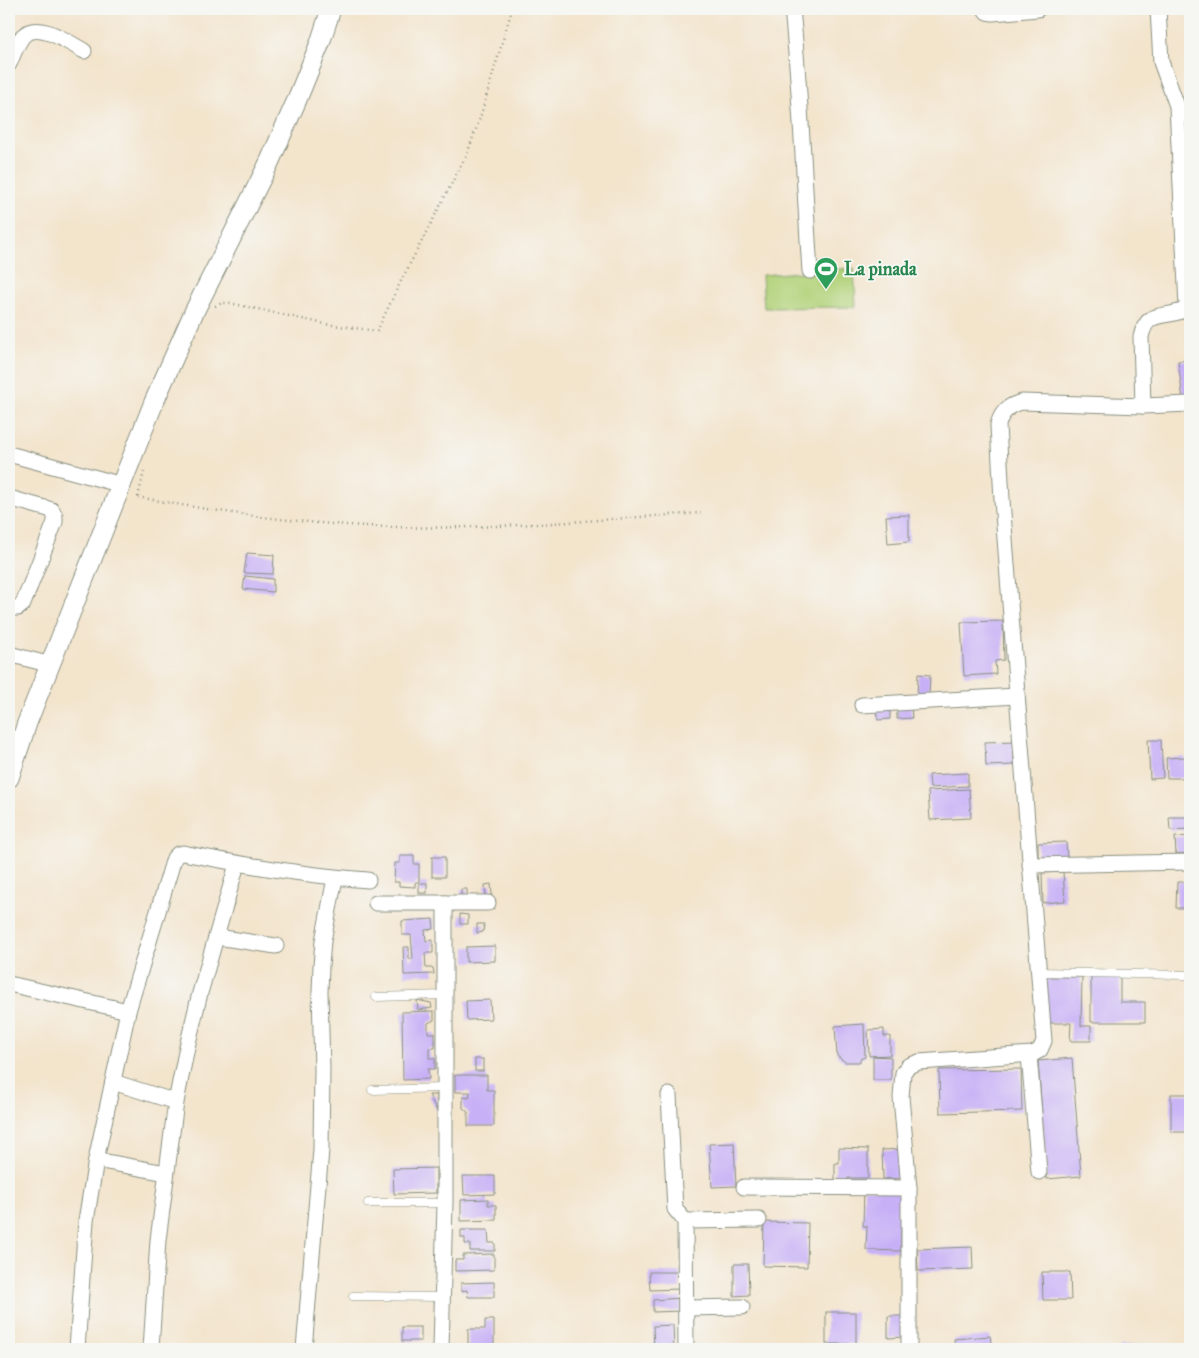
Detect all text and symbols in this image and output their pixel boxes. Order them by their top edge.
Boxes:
sports icon: La pinada [813,256,839,290]
place label: La pinada [844,258,917,281]

